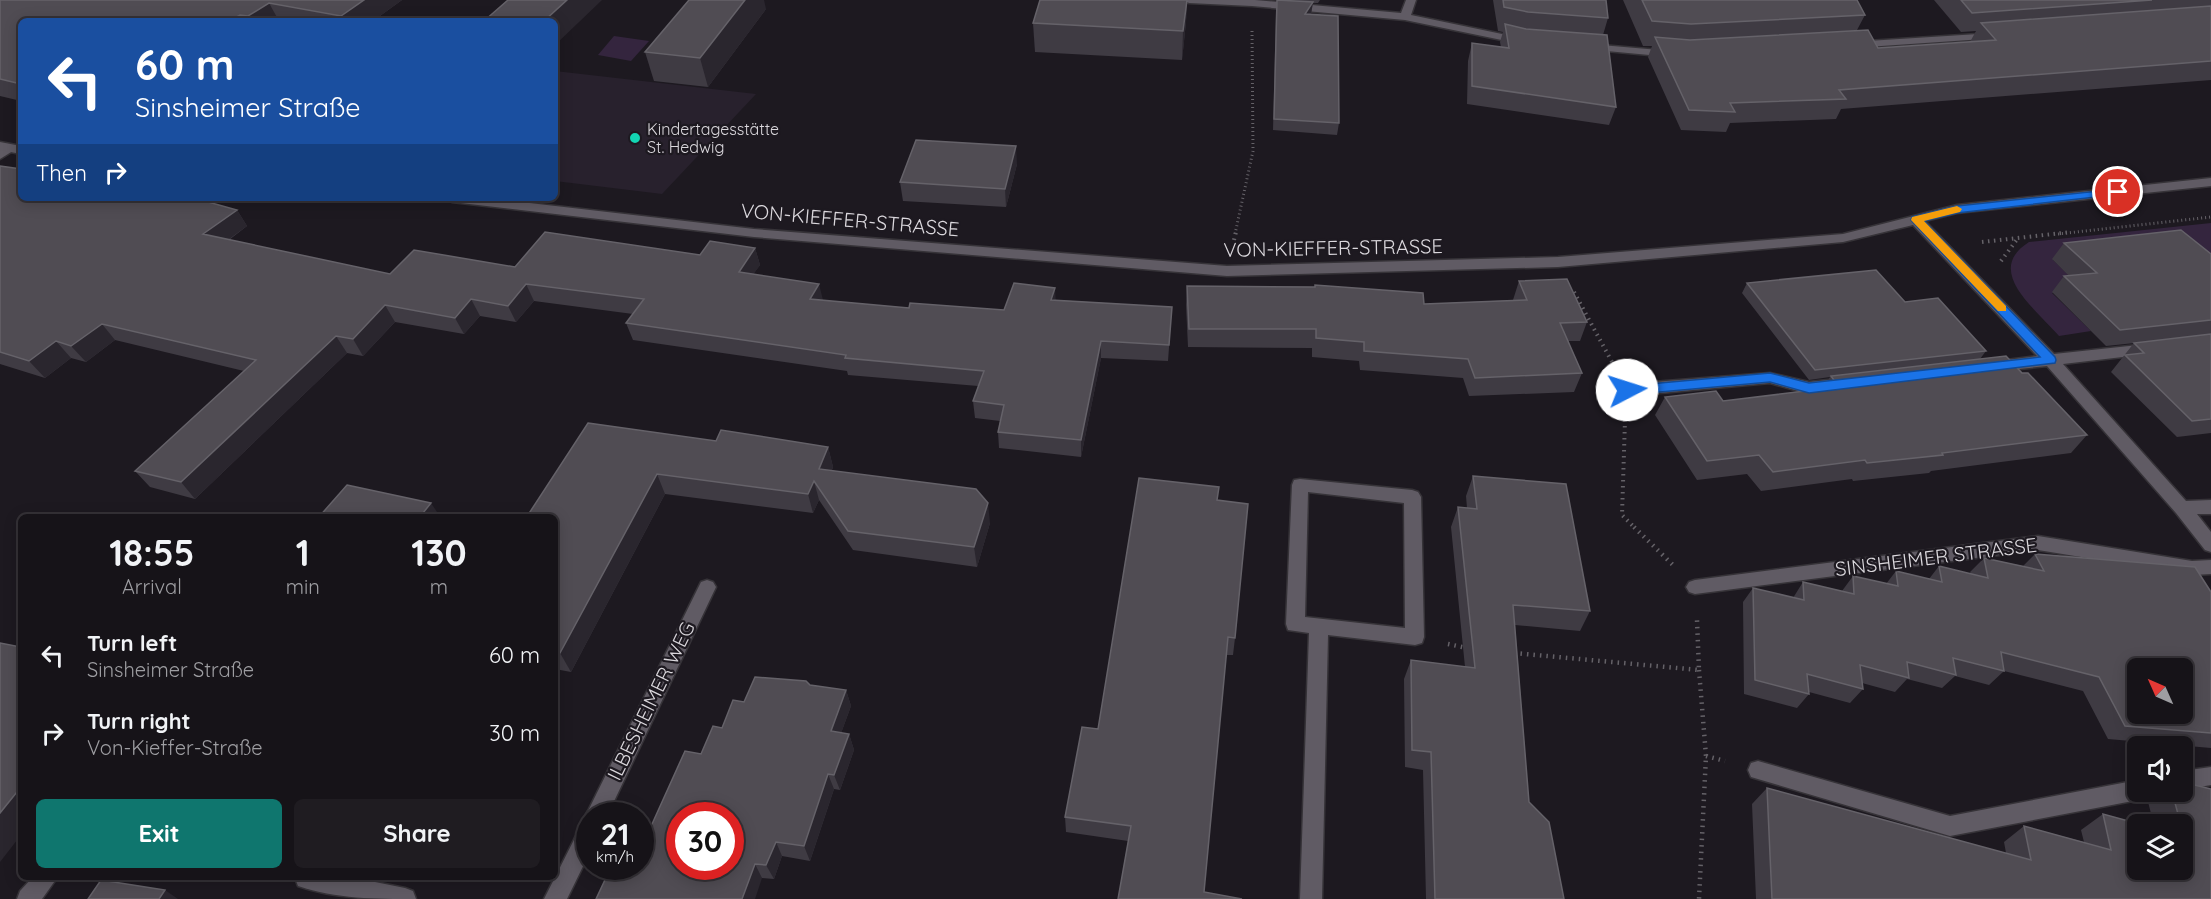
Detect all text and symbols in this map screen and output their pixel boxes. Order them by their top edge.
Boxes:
text: 60 m [135,38,235,91]
icon: left [36,42,114,120]
text: Sinsheimer Straße [135,90,361,124]
place label: Kindertagesstätte St. Hedwig [647,119,779,157]
marker: Kindertagesstätte St. Hedwig [628,131,642,145]
icon: right [99,156,132,189]
text: Then [36,159,87,187]
pin [2092,166,2143,217]
icon: arrive [2101,175,2134,208]
street label: VON-KIEFFER-STRASSE [740,197,960,242]
street label: VON-KIEFFER-STRASSE [1223,233,1443,262]
position arrow [1595,358,1659,422]
text: 18:55 [109,530,194,575]
text: 1 [296,530,310,575]
text: 130 [411,530,467,575]
street label: SINSHEIMER STRASSE [1834,532,2038,581]
text: Arrival [122,574,182,599]
text: min [286,574,320,599]
text: m [430,574,448,599]
street label: ILBESHEIMER WEG [601,617,700,784]
text: Turn left [87,629,177,657]
icon: left [36,639,69,672]
text: 60 m [489,641,540,669]
text: Sinsheimer Straße [87,657,254,682]
north arrow [2127,658,2193,724]
map controls [2127,658,2193,880]
text: Turn right [87,707,191,735]
icon: right [36,717,69,750]
text: 30 m [489,719,540,747]
text: Von-Kieffer-Straße [87,735,263,760]
button: sound [2127,736,2193,802]
button: Exit [36,799,282,868]
button: Share [294,799,540,868]
speed limit sign: 30 [666,802,744,880]
button: layers [2127,814,2193,880]
text: 21 [601,815,629,853]
text: km/h [596,847,634,866]

